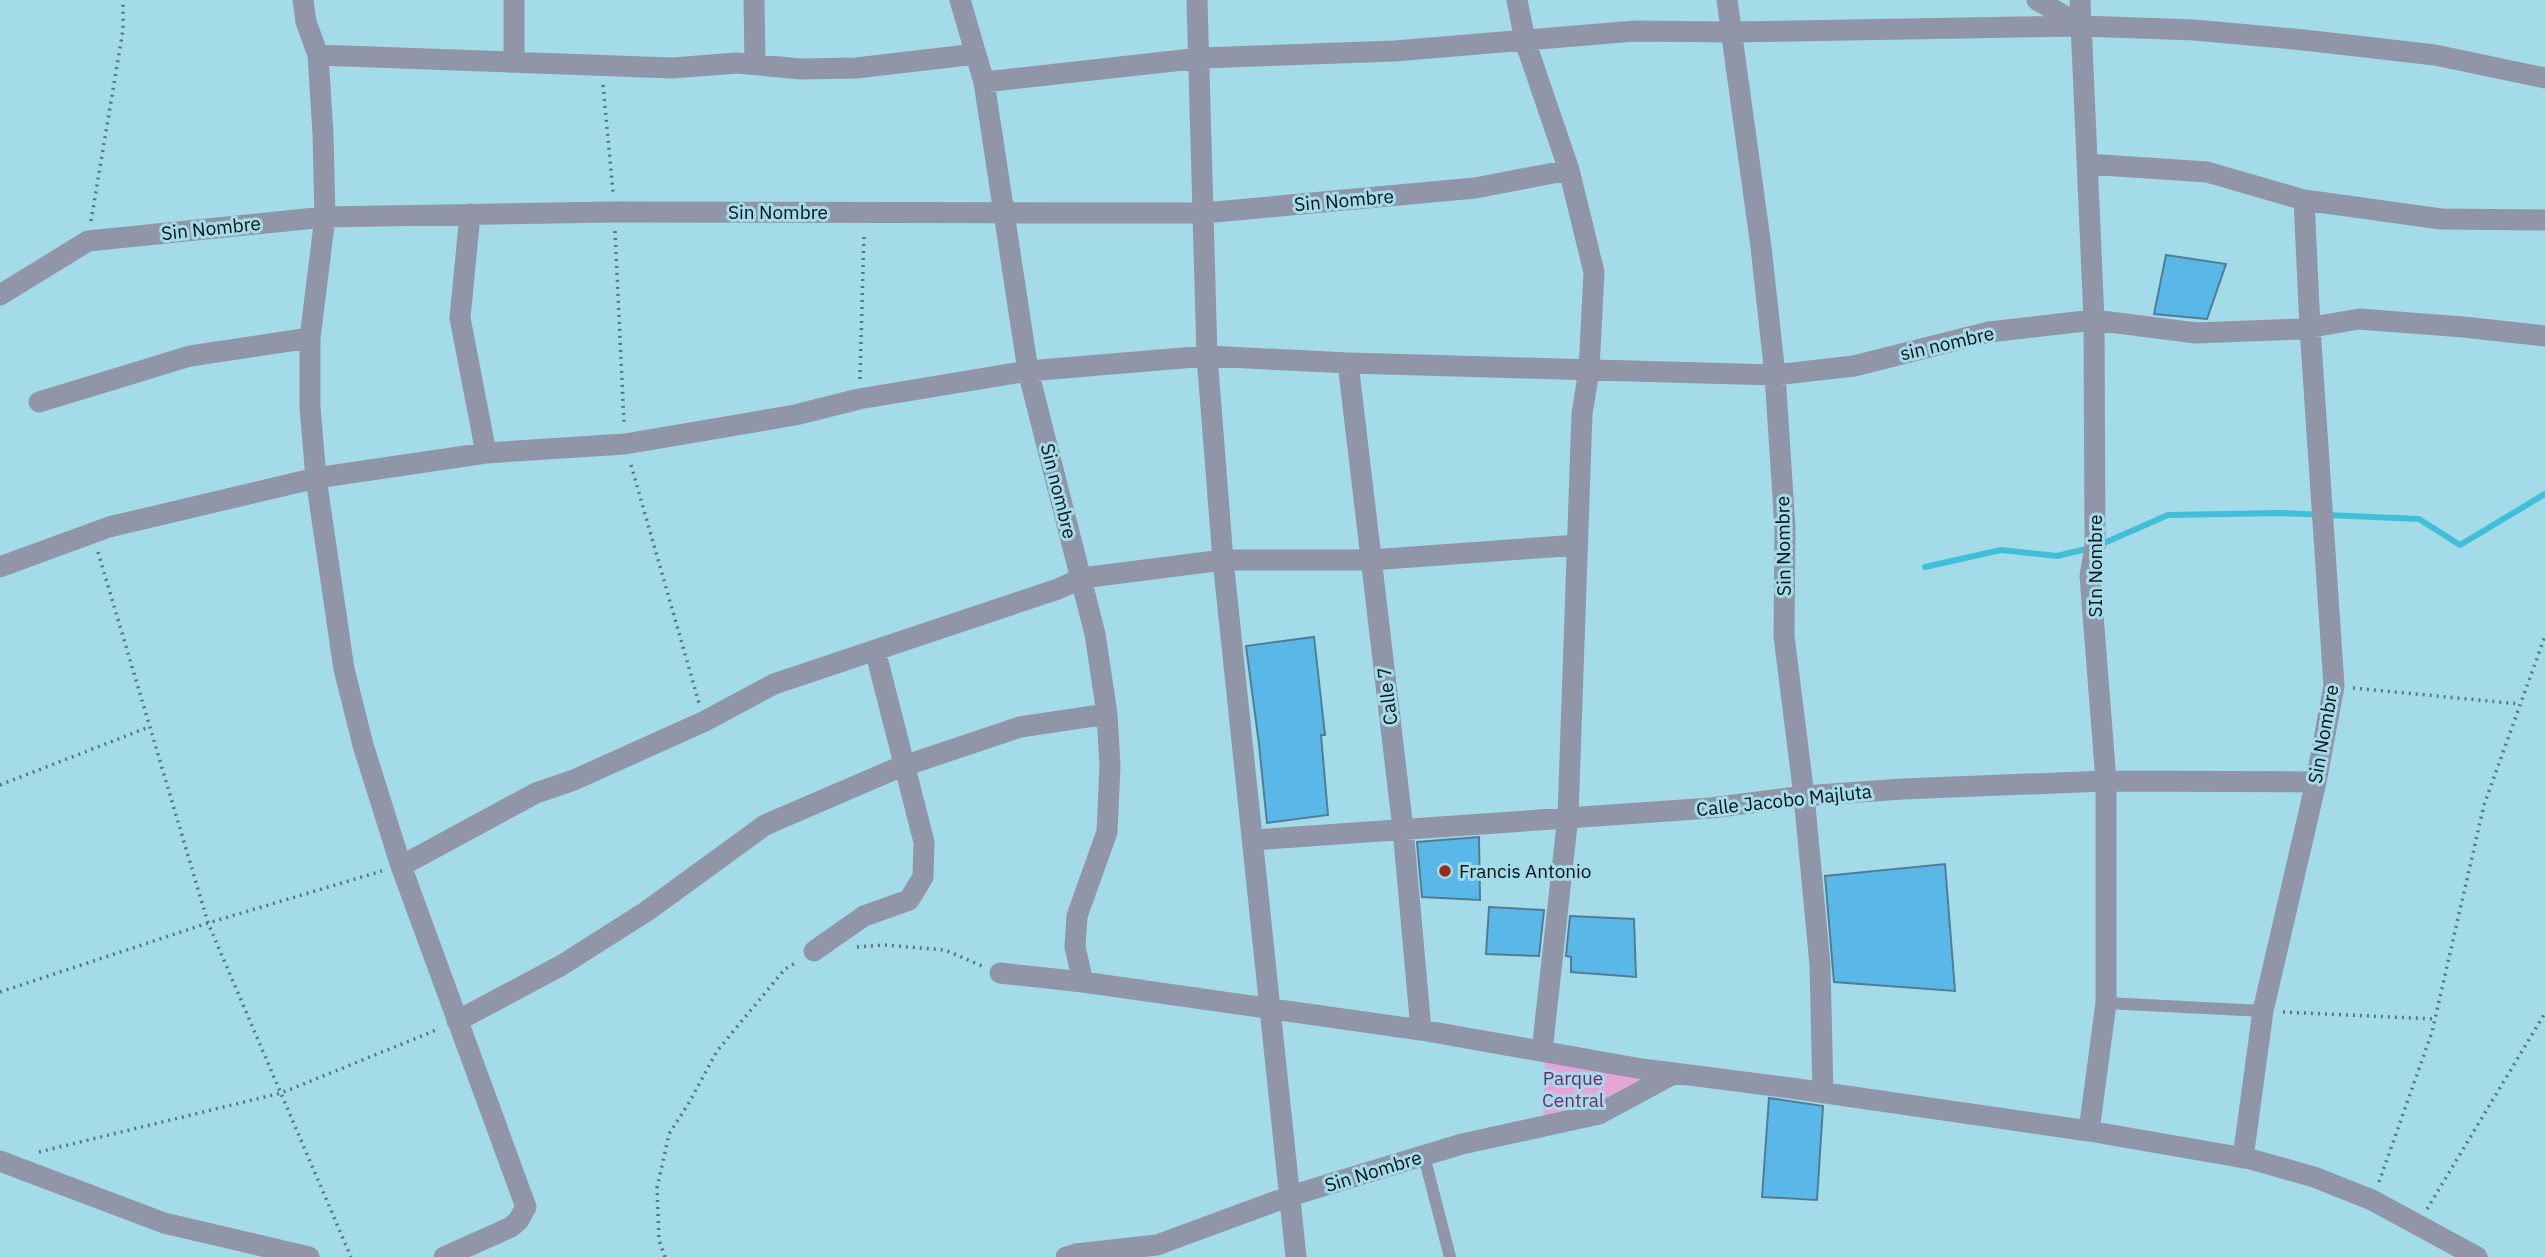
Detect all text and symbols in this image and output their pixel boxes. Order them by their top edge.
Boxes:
street label: Sin Nombre [1293,184,1395,216]
street label: Sin Nombre [728,200,828,224]
street label: Sin Nombre [160,211,262,245]
street label: sin nombre [1898,321,1996,365]
street label: Sin nombre [1036,441,1082,541]
street label: Sin Nombre [1770,496,1796,596]
street label: SIn Nombre [2083,515,2107,617]
street label: Calle 7 [1372,665,1402,727]
street label: Sin Nombre [2302,683,2344,785]
street label: Calle Jacobo Majluta [1695,779,1873,821]
place label: Francis Antonio [1459,859,1592,883]
marker: Francis Antonio [1437,863,1453,879]
park label: Parque Central [1542,1066,1604,1112]
street label: Sin Nombre [1322,1145,1424,1197]

